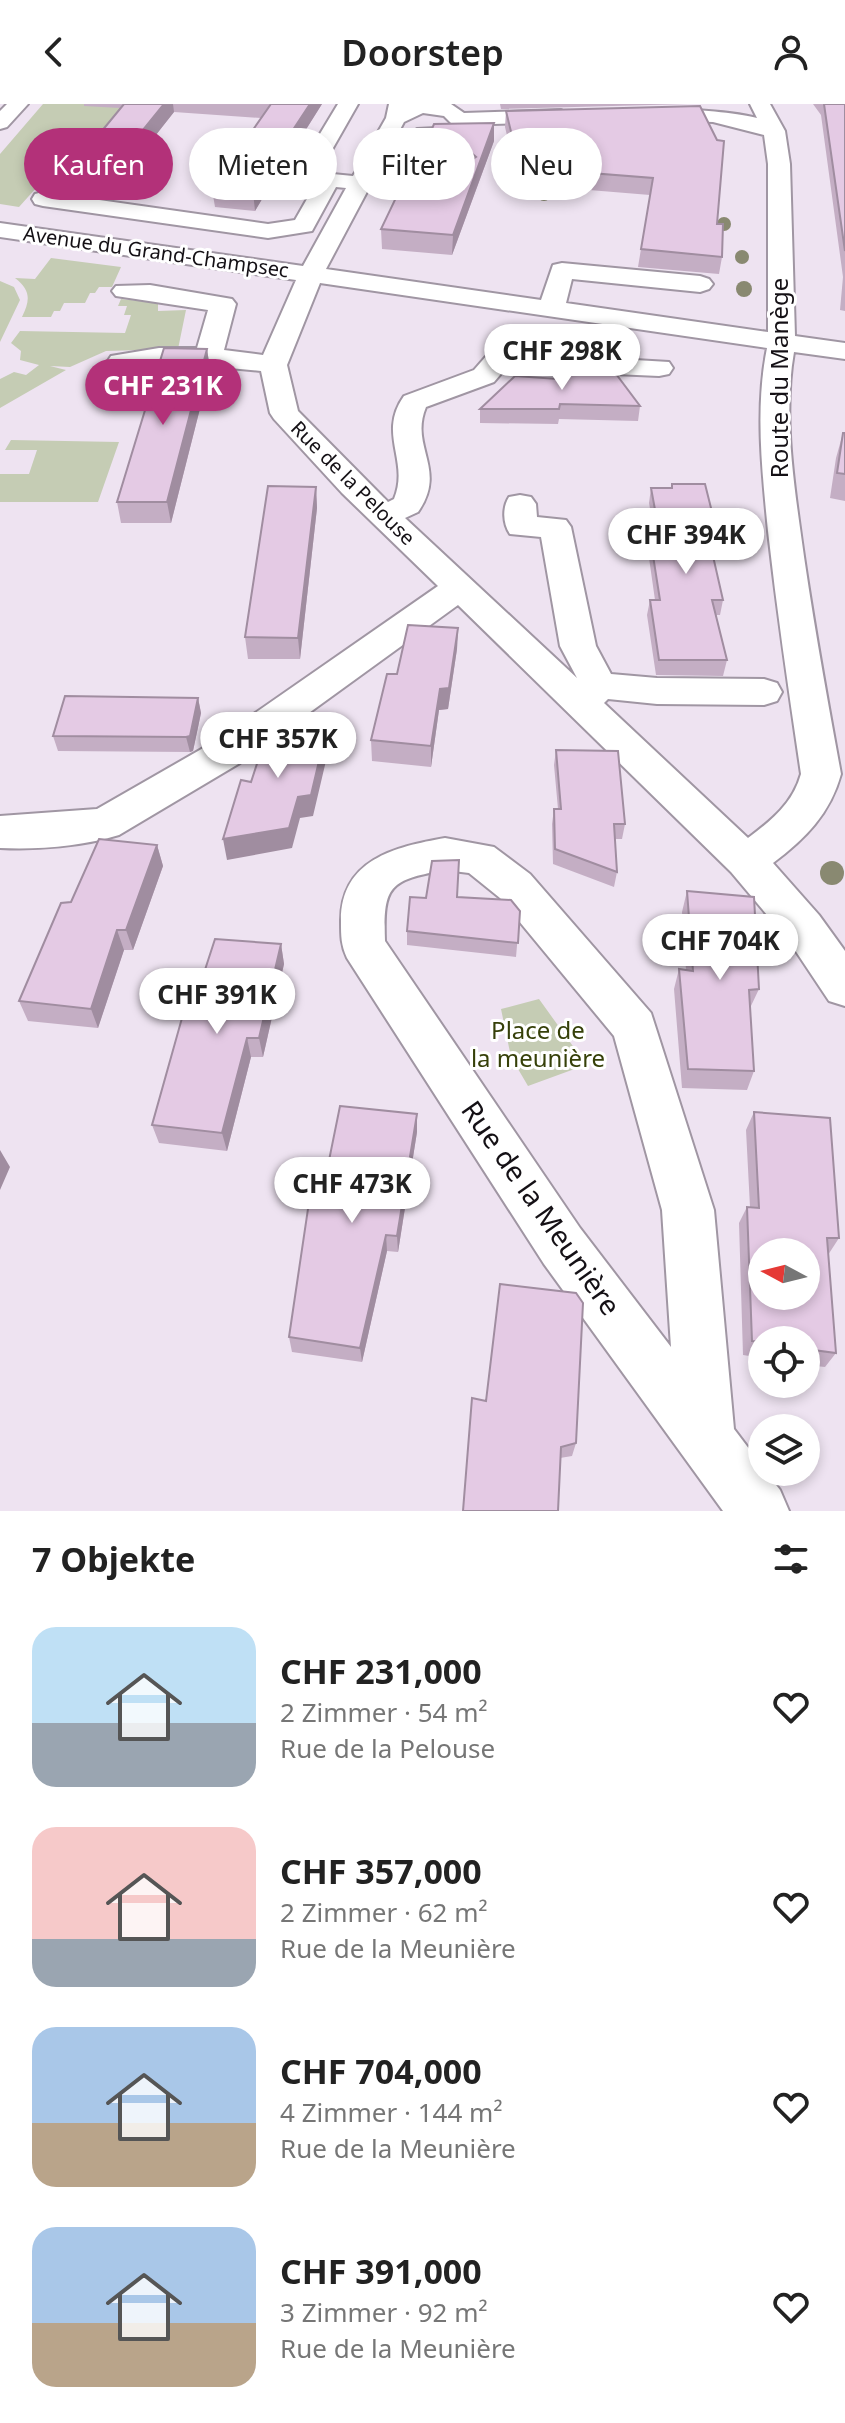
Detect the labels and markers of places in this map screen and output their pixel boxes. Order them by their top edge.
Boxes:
pin: CHF 298K [479,324,645,392]
pin: CHF 231K [80,359,246,427]
pin: CHF 394K [603,508,769,576]
pin: CHF 357K [195,712,361,780]
pin: CHF 704K [637,914,803,982]
pin: CHF 391K [134,968,300,1036]
pin: CHF 473K [269,1157,435,1225]

